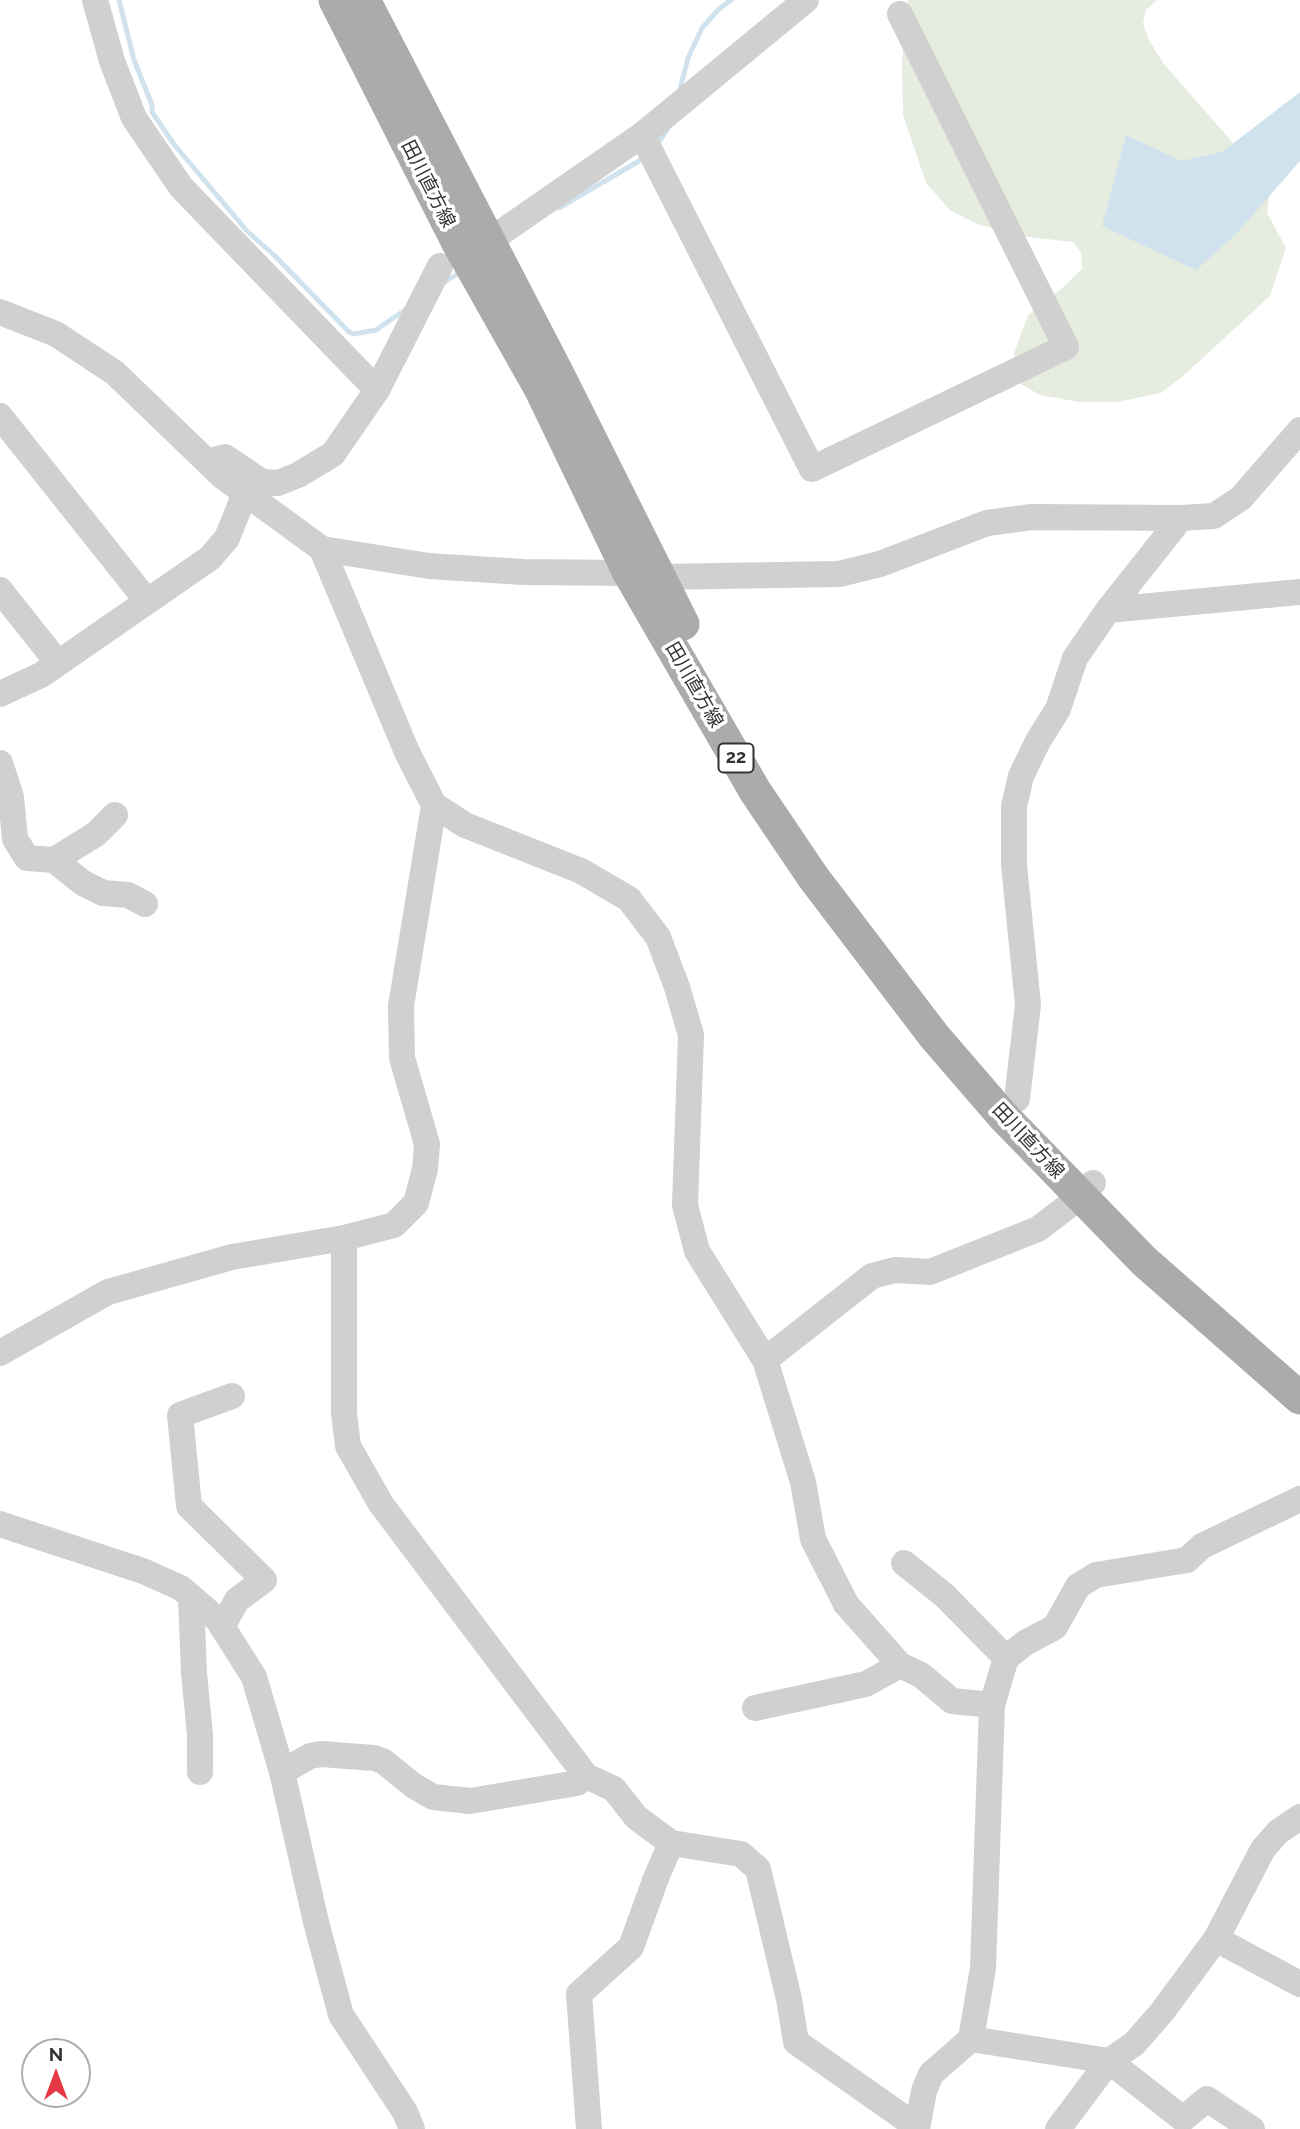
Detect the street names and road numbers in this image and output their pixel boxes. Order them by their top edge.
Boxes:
street label: 田川直方線 [396,137,460,231]
street label: 田川直方線 [660,638,728,732]
road number: 22 [718,744,754,772]
street label: 田川直方線 [987,1098,1069,1184]

